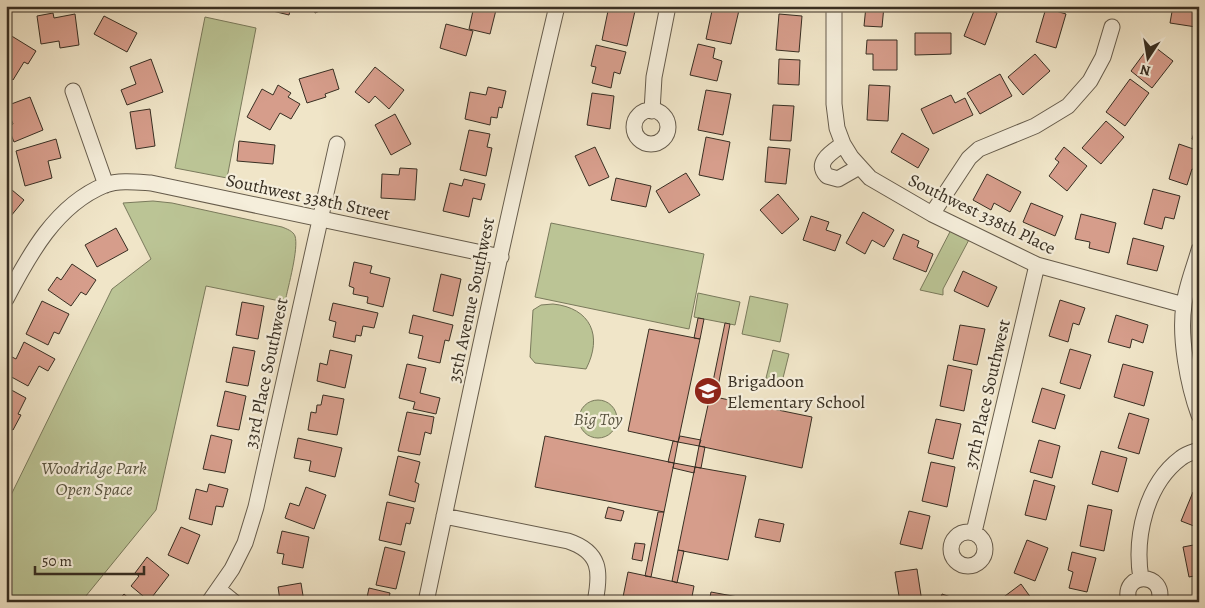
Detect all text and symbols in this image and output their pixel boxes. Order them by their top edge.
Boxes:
north arrow [1122,32,1172,82]
text: N [1138,60,1152,81]
street label: Southwest 338th Street [224,168,392,226]
street label: Southwest 338th Place [904,168,1060,260]
street label: 35th Avenue Southwest [442,215,500,385]
street label: 33rd Place Southwest [238,295,294,450]
street label: 37th Place Southwest [958,317,1016,471]
place label: Brigadoon Elementary School [727,369,865,414]
school or university icon: Brigadoon Elementary School [693,376,723,406]
park label: Big Toy [573,407,623,431]
park label: Woodridge Park Open Space [41,456,147,501]
scale bar [35,543,144,575]
text: 50 m [42,551,72,571]

